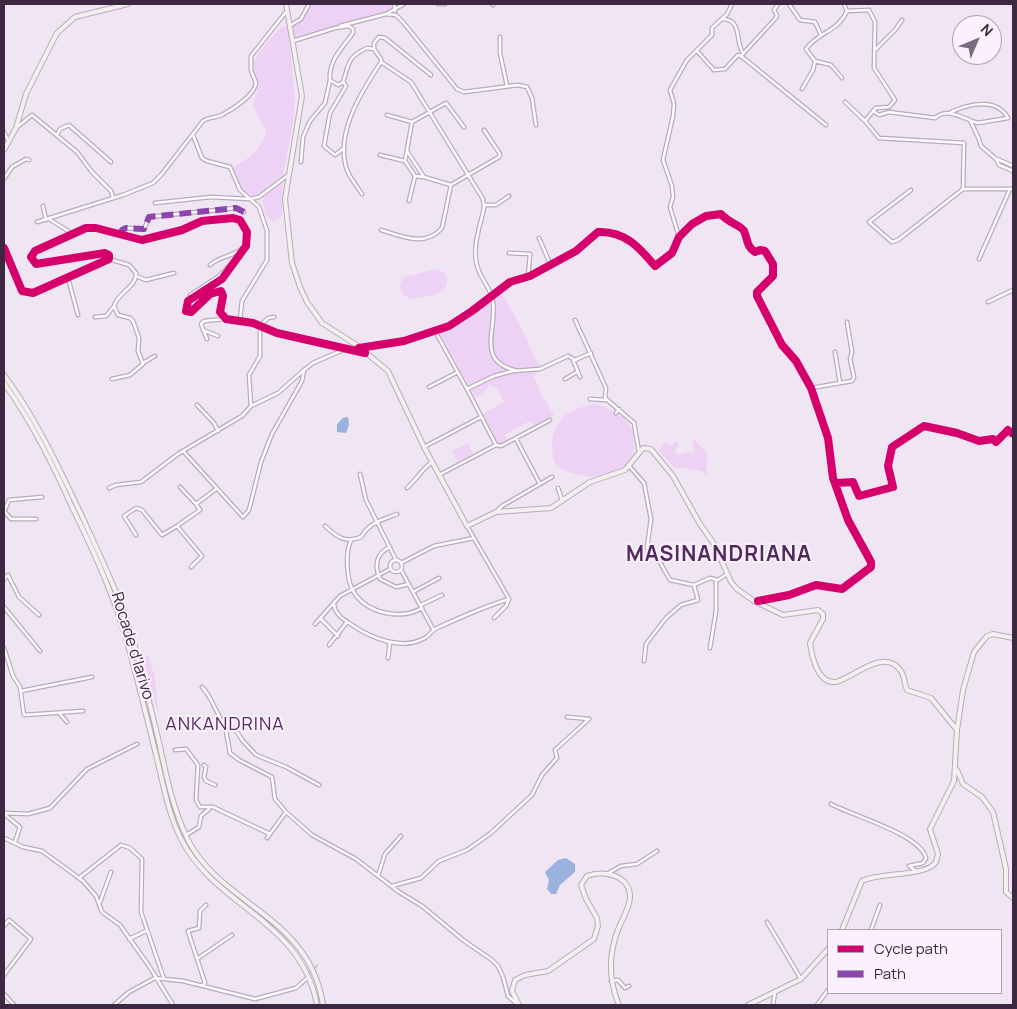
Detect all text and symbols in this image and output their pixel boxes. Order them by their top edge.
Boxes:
north arrow [952,15,1002,65]
text: N [977,19,998,40]
district label: MASINANDRIANA [624,542,814,568]
street label: Rocade d'Iarivo [107,590,157,702]
district label: ANKANDRINA [164,714,286,736]
legend [827,929,1002,994]
text: Cycle path [874,938,948,959]
text: Path [874,963,906,984]

